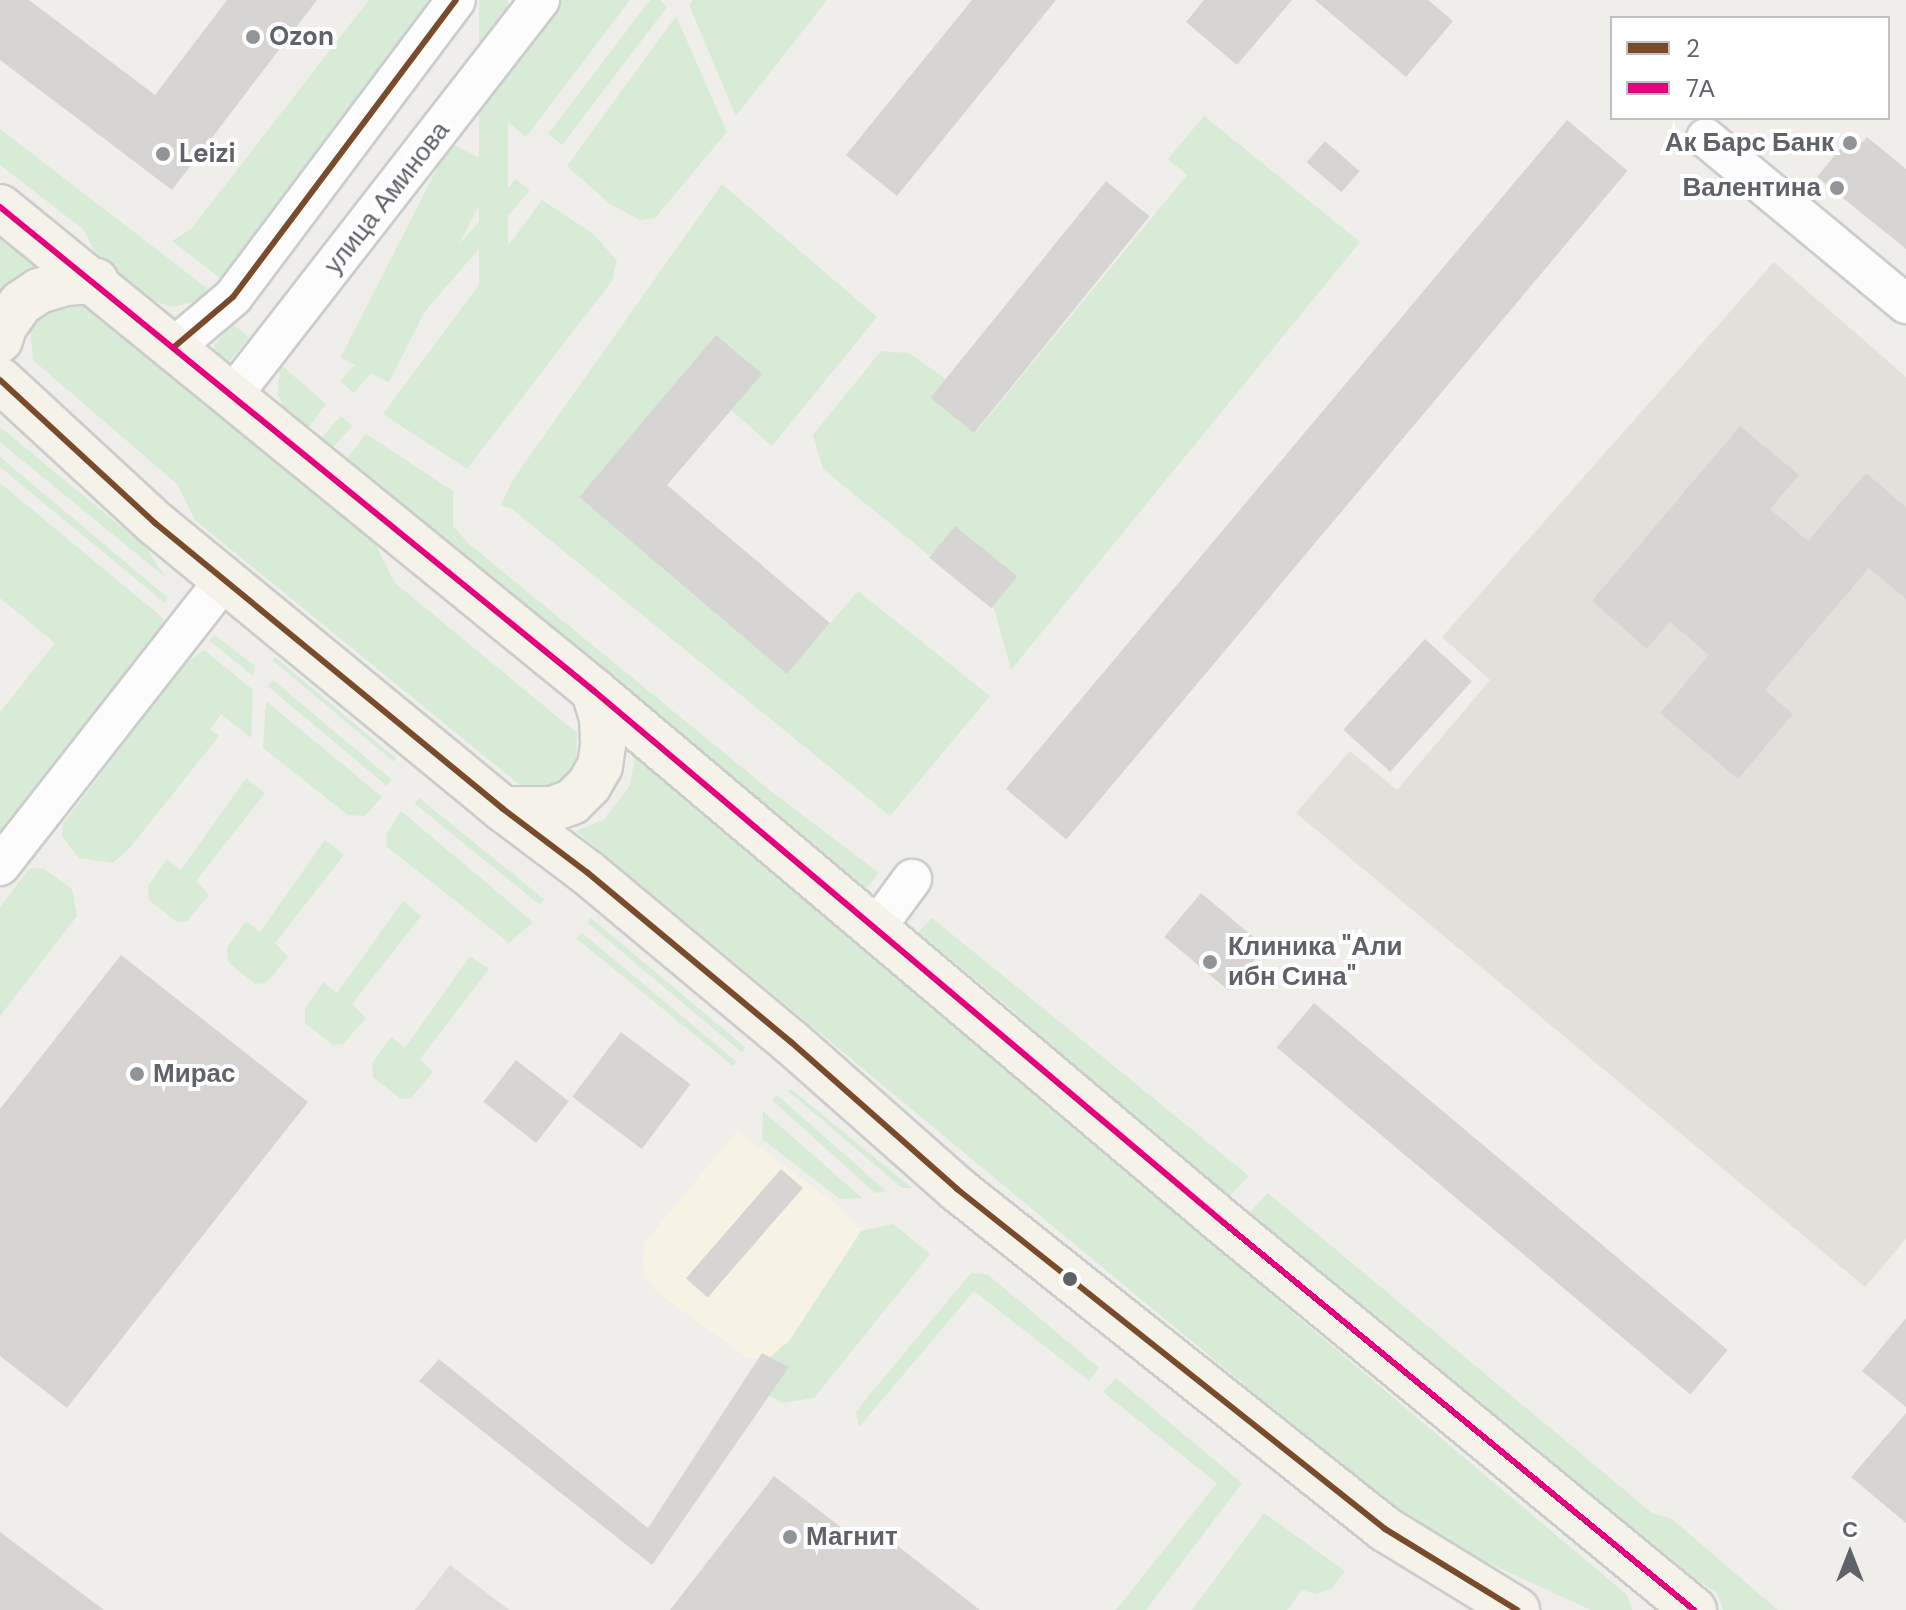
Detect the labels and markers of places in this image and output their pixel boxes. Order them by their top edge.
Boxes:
place label: Ozon [269,21,334,53]
marker: Ozon [244,28,262,46]
place label: Ак Барс Банк [1665,127,1834,159]
marker: Ак Барс Банк [1841,134,1859,152]
place label: Leizi [179,138,236,170]
marker: Leizi [154,145,172,163]
place label: Валентина [1683,172,1821,204]
marker: Валентина [1828,179,1846,197]
place label: Клиника "Али ибн Сина" [1228,931,1402,992]
marker: Клиника "Али ибн Сина" [1199,951,1221,973]
place label: Мирас [153,1058,235,1090]
marker: Мирас [128,1065,146,1083]
unlabelled marker [1062,1271,1078,1287]
place label: Магнит [806,1521,898,1553]
marker: Магнит [781,1528,799,1546]

